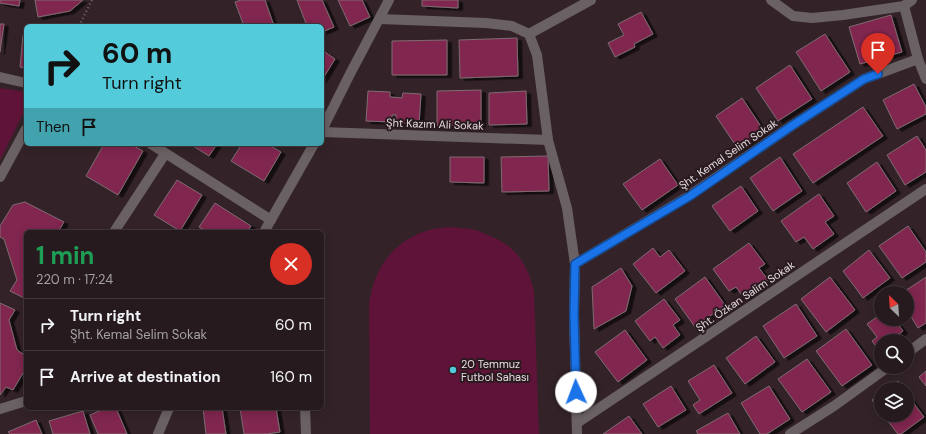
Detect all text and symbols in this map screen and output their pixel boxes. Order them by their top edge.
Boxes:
pin [861,33,895,74]
text: 60 m [102,35,172,72]
icon: arrive [867,39,889,61]
icon: right [36,40,88,92]
text: Turn right [102,71,182,95]
street label: Şht Kazım Ali Sokak [386,115,484,133]
icon: arrive [78,116,100,138]
street label: Şht. Kemal Selim Sokak [676,116,780,192]
text: Then [36,117,70,137]
text: 1 min [36,240,94,271]
button: close [270,243,312,285]
street label: Şht. Özkan Salim Sokak [693,257,798,334]
text: 220 m · 17:24 [36,271,113,288]
north arrow [874,286,914,326]
map controls [874,286,914,422]
text: Turn right [70,306,141,326]
icon: right [36,314,58,336]
text: 60 m [275,315,312,335]
text: Şht. Kemal Selim Sokak [70,326,207,343]
button: search [874,334,914,374]
place label: 20 Temmuz Futbol Sahası [461,357,529,384]
marker: 20 Temmuz Futbol Sahası [448,365,458,375]
icon: arrive [36,366,58,388]
text: Arrive at destination [70,367,221,387]
text: 160 m [270,367,312,387]
position arrow [555,371,597,413]
button: layers [874,382,914,422]

